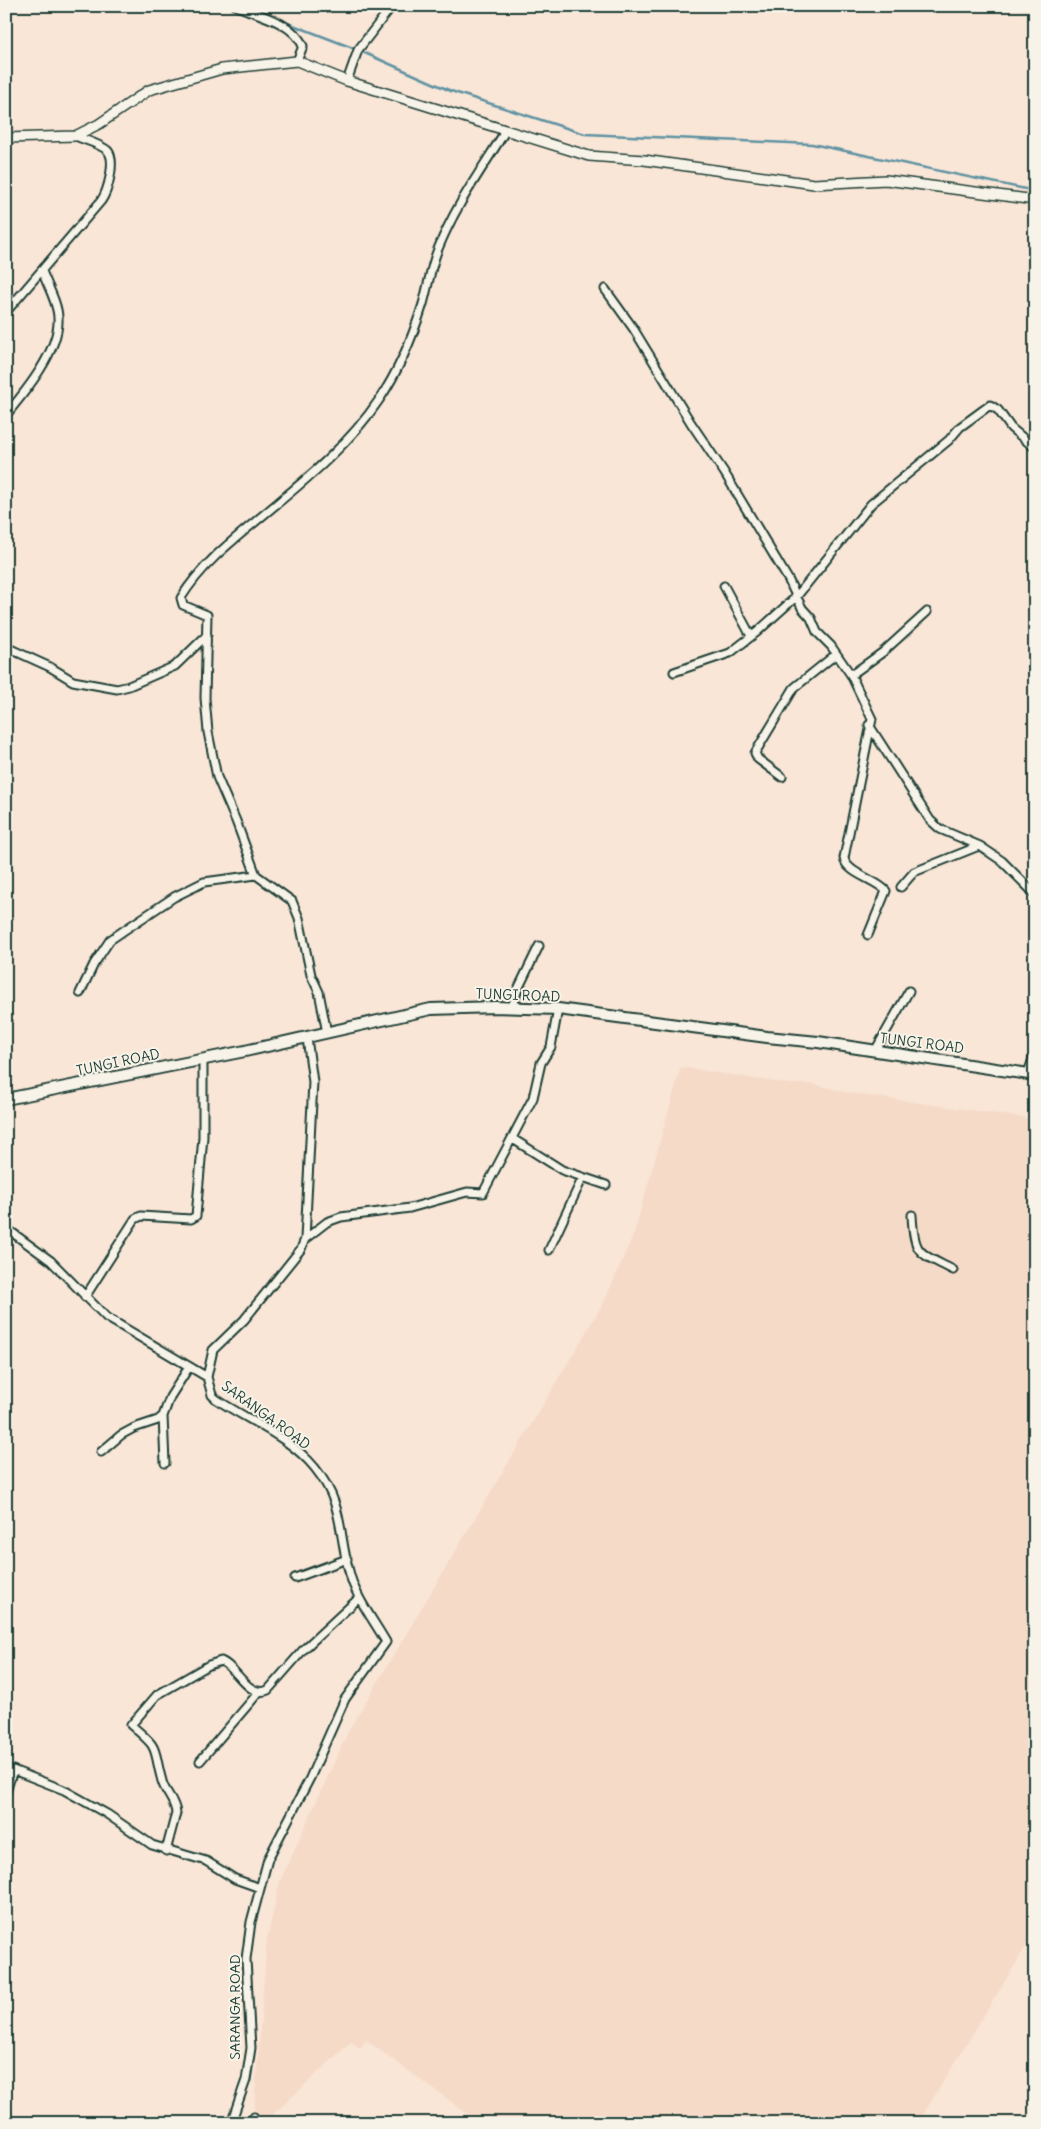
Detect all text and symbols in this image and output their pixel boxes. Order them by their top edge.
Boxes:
street label: TUNGI ROAD [475,985,561,1005]
street label: TUNGI ROAD [879,1029,965,1057]
street label: TUNGI ROAD [75,1044,161,1080]
street label: SARANGA ROAD [218,1377,314,1453]
street label: SARANGA ROAD [226,1954,244,2060]

